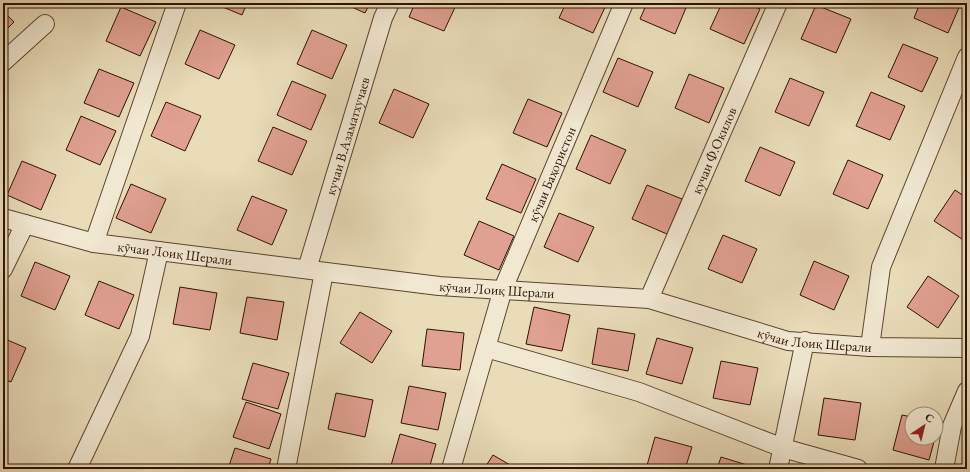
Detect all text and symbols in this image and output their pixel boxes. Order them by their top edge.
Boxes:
street label: кучаи В.Азаматхучаев [321,75,374,197]
street label: кучаи Ф.Окилов [687,104,741,197]
street label: кӯчаи Баҳористон [523,124,580,225]
street label: кӯчаи Лоиқ Шерали [117,237,234,269]
street label: кӯчаи Лоиқ Шерали [439,277,556,302]
street label: кӯчаи Лоиқ Шерали [755,323,873,356]
north arrow [904,406,944,446]
text: С [923,410,937,426]

